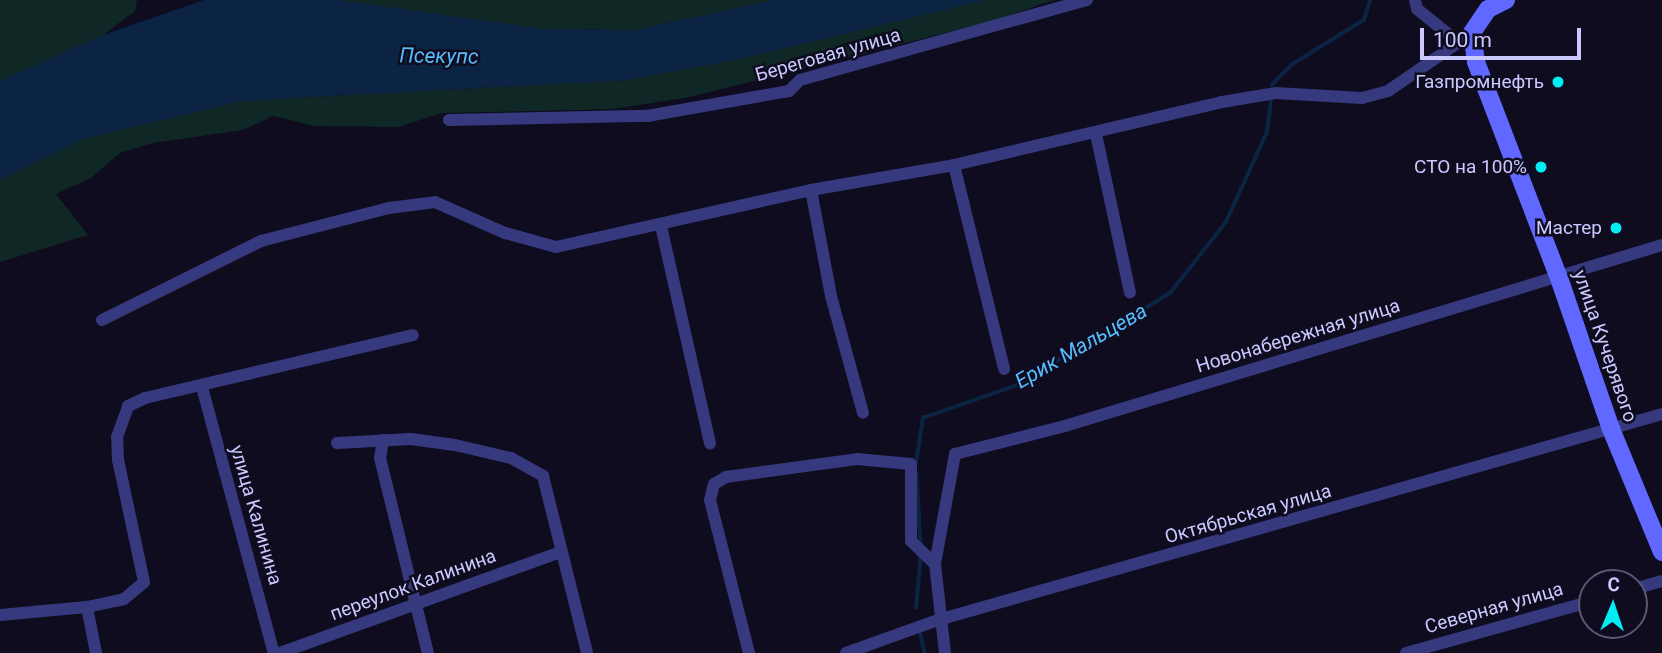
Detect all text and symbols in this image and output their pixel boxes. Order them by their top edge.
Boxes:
scale bar [1424,14,1585,58]
street label: Береговая улица [753,23,903,87]
text: 100 m [1433,28,1492,52]
water label: Псекупс [399,43,479,69]
place label: Газпромнефть [1415,71,1544,93]
marker: Газпромнефть [1550,74,1566,90]
place label: СТО на 100% [1414,156,1527,178]
marker: СТО на 100% [1533,159,1549,175]
place label: Мастер [1536,217,1602,239]
marker: Мастер [1608,220,1624,236]
street label: улица Кучерявого [1568,267,1642,425]
street label: Новонабережная улица [1193,294,1403,378]
water label: Ерик Мальцева [1011,298,1151,394]
street label: улица Калинина [225,442,287,588]
street label: Октябрьская улица [1162,479,1334,549]
street label: переулок Калинина [327,544,499,626]
north arrow [1578,569,1648,639]
text: С [1607,573,1620,596]
street label: Северная улица [1422,577,1566,639]

